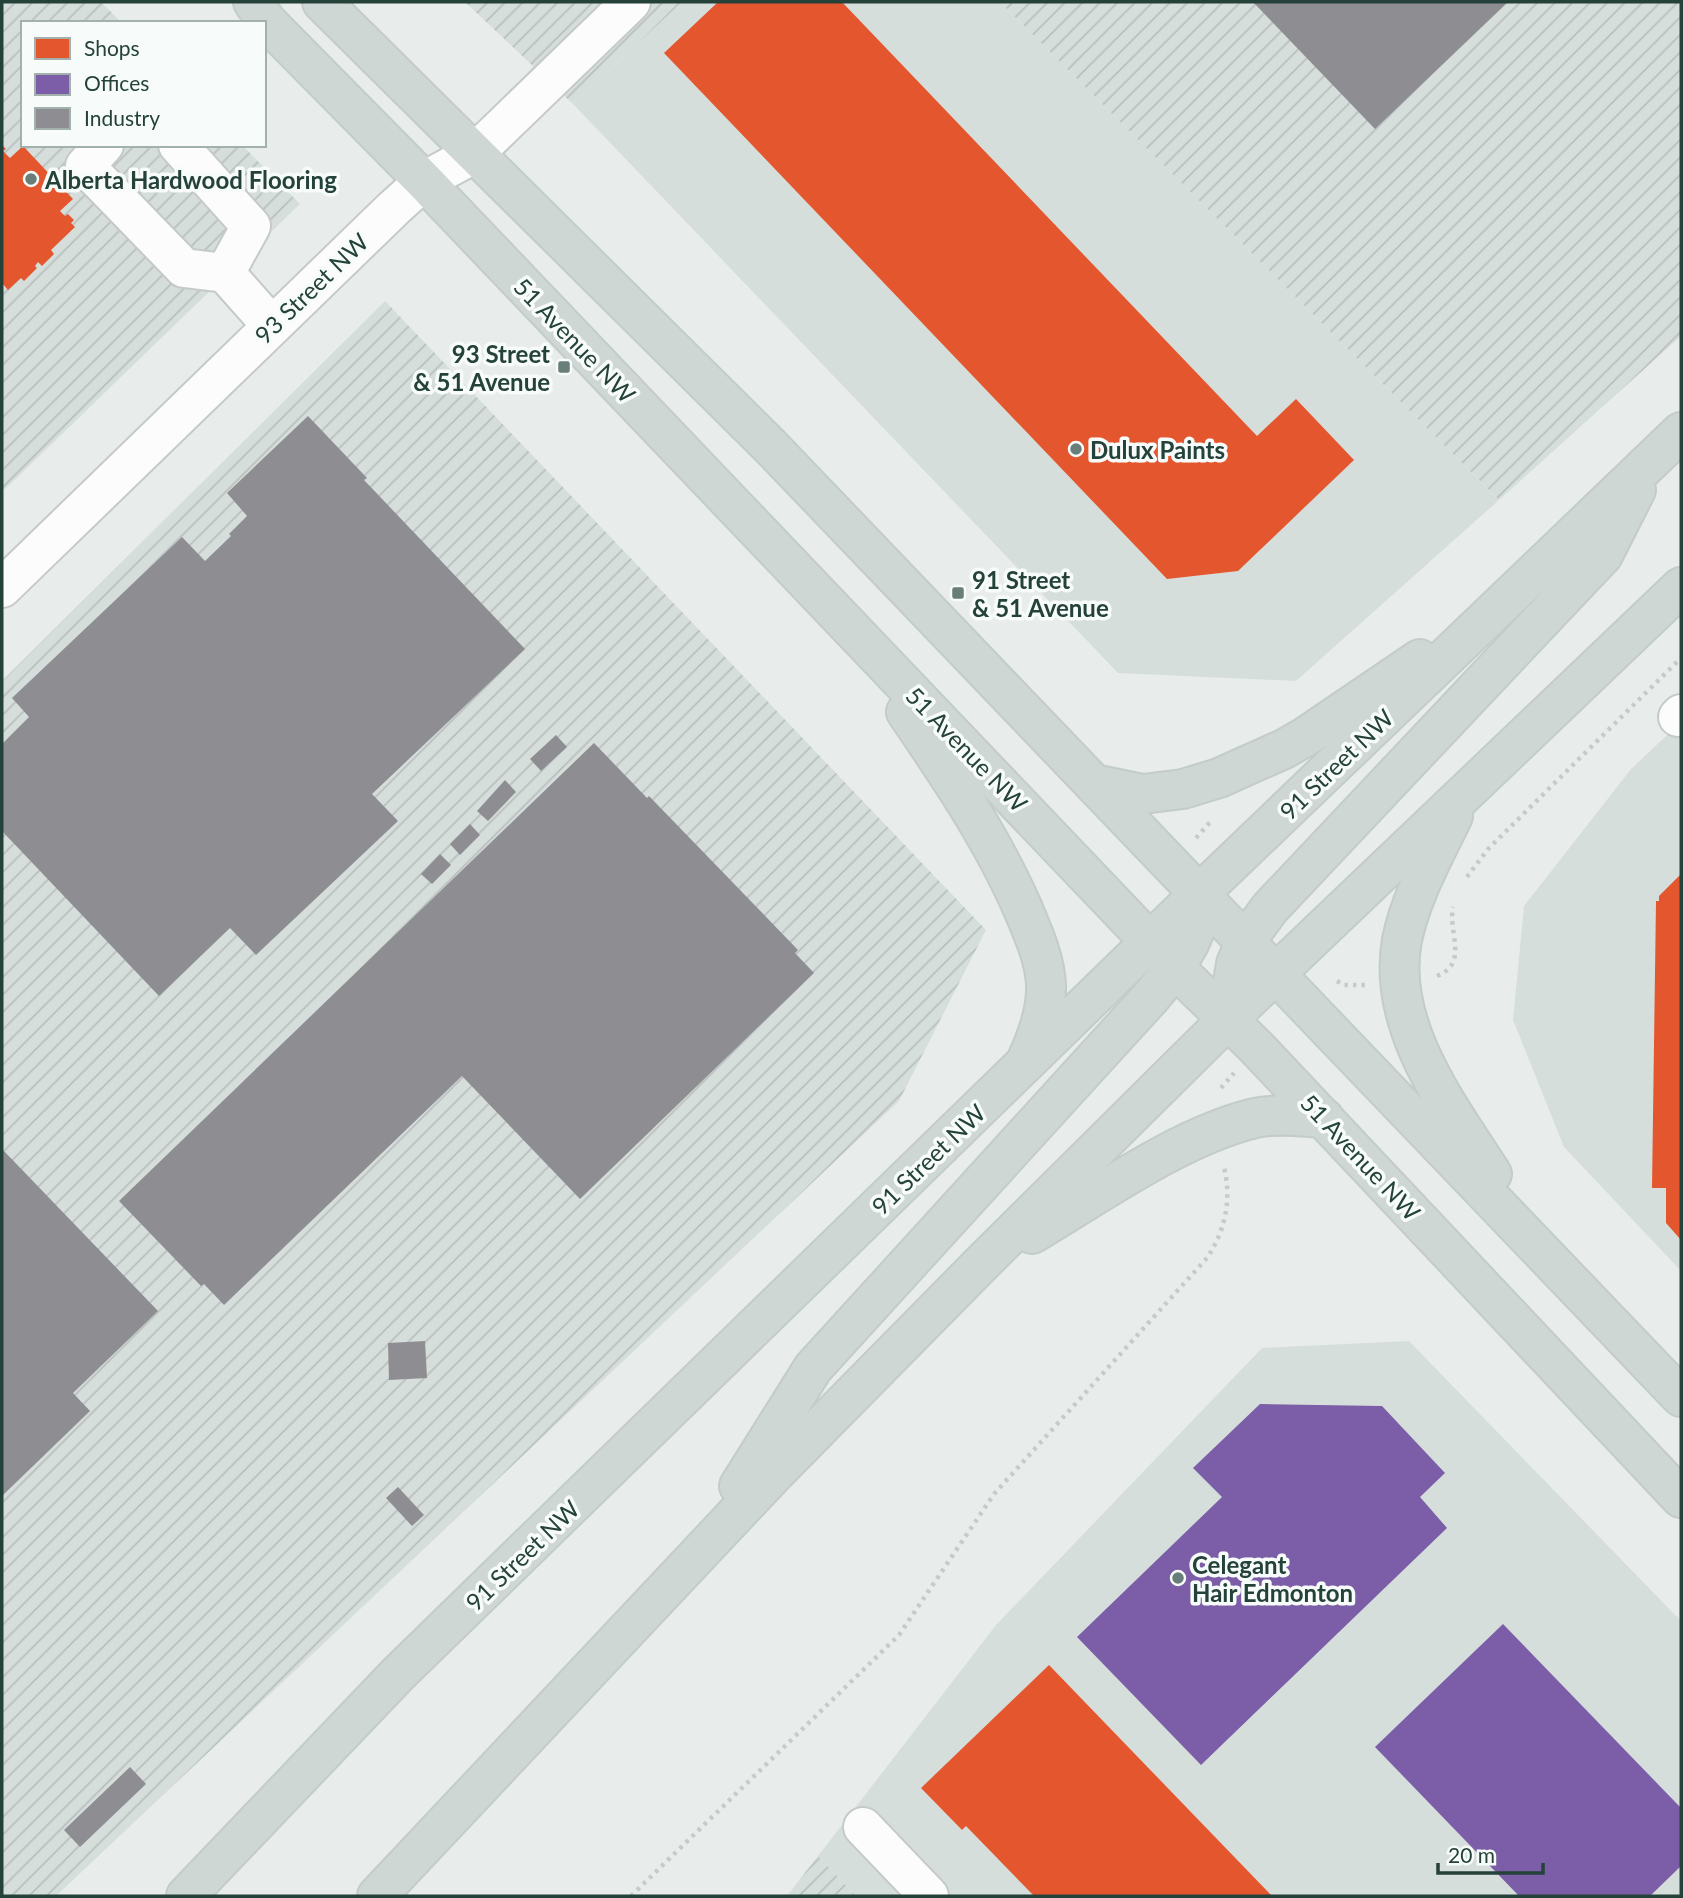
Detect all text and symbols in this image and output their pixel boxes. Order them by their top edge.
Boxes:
legend [21,21,266,147]
text: Shops [84,35,140,60]
text: Offices [84,70,149,95]
text: Industry [84,105,160,130]
place label: Alberta Hardwood Flooring [44,165,337,194]
marker: Alberta Hardwood Flooring [23,171,39,187]
street label: 93 Street NW [248,227,374,349]
street label: 51 Avenue NW [508,272,642,408]
place label: 93 Street & 51 Avenue [413,339,550,396]
marker: 93 Street & 51 Avenue [556,359,572,375]
place label: Dulux Paints [1090,435,1225,464]
marker: Dulux Paints [1068,441,1084,457]
place label: 91 Street & 51 Avenue [972,565,1109,622]
marker: 91 Street & 51 Avenue [950,585,966,601]
street label: 51 Avenue NW [900,681,1034,817]
street label: 91 Street NW [1273,703,1399,825]
street label: 51 Avenue NW [1295,1088,1427,1226]
street label: 91 Street NW [865,1098,991,1220]
street label: 91 Street NW [459,1494,585,1616]
place label: Celegant Hair Edmonton [1192,1550,1353,1607]
marker: Celegant Hair Edmonton [1170,1570,1186,1586]
scale bar [1438,1832,1543,1876]
text: 20 m [1448,1842,1495,1867]

